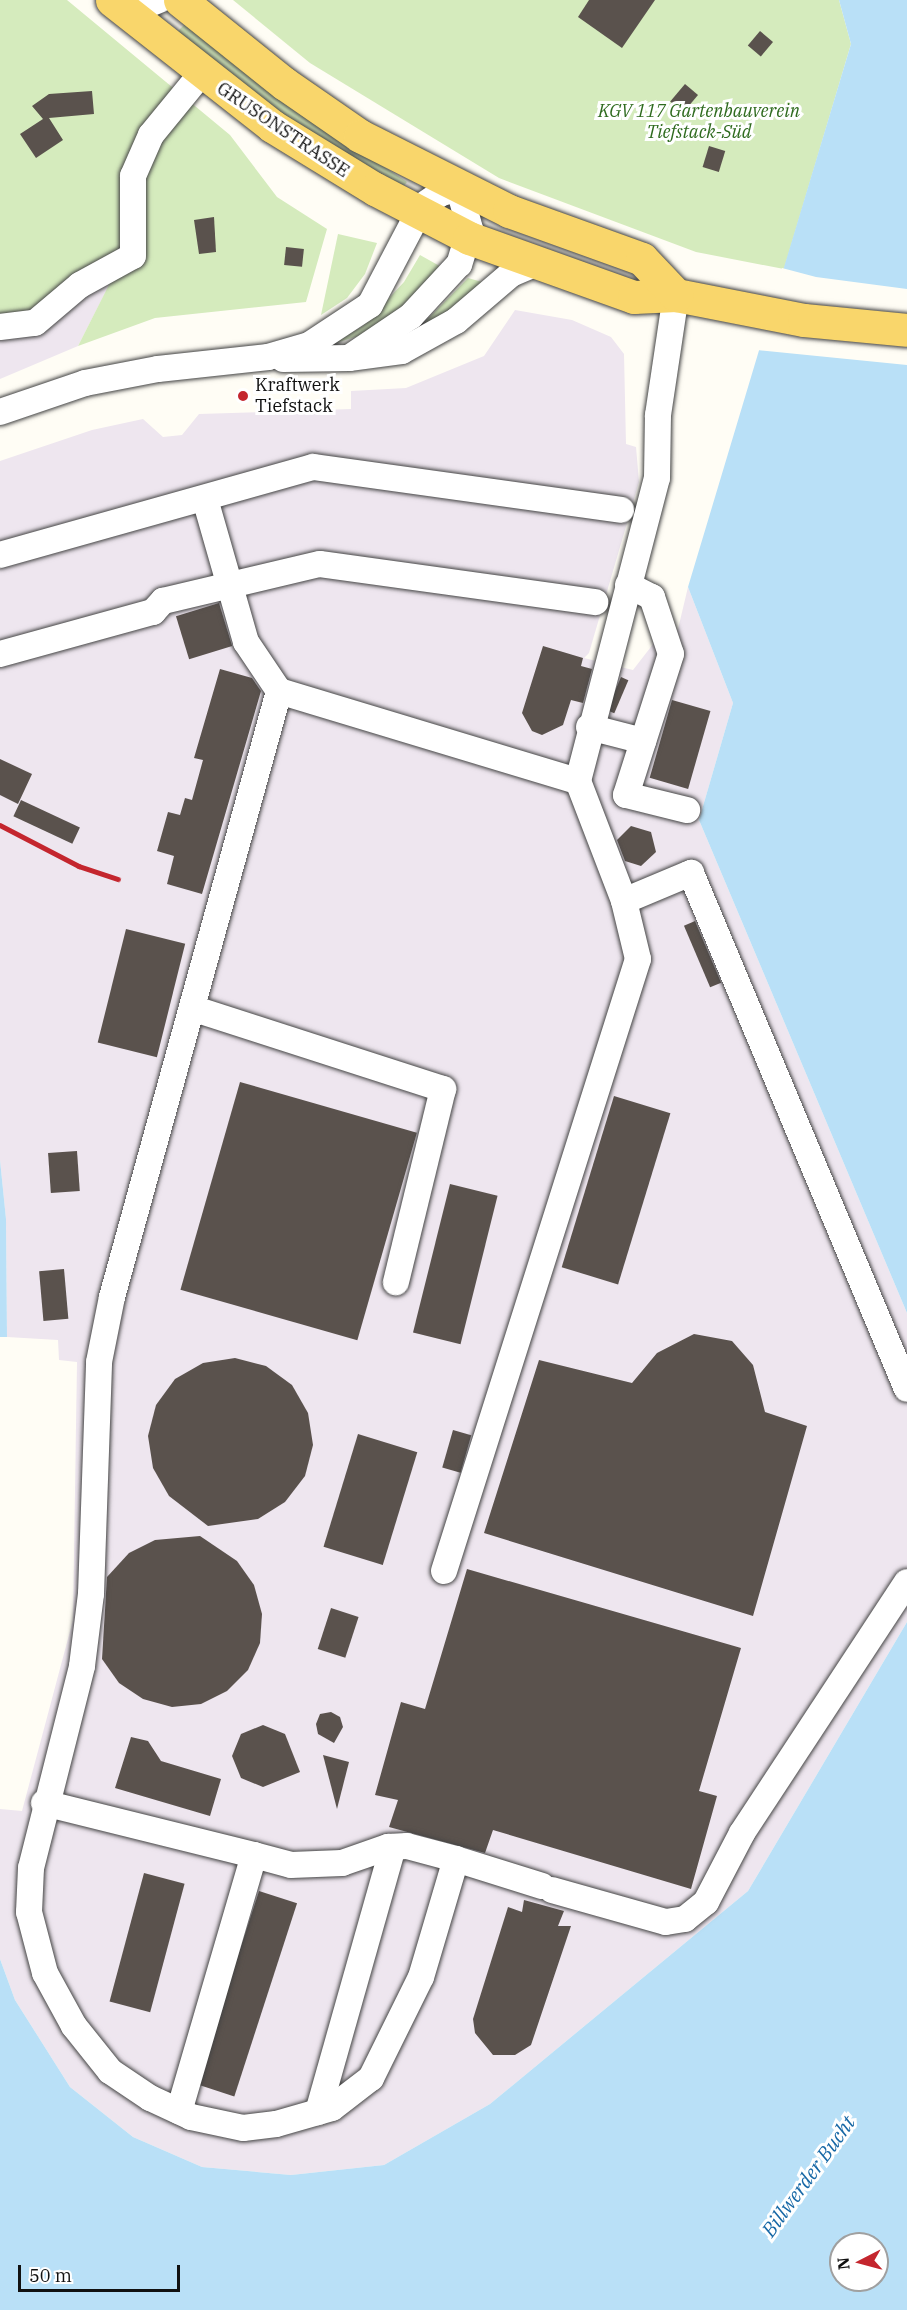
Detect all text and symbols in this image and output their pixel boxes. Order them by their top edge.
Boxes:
street label: GRUSONSTRASSE [213,78,353,182]
park label: KGV 117 Gartenbauverein Tiefstack-Süd [598,101,800,144]
place label: Kraftwerk Tiefstack [255,375,340,418]
marker: Kraftwerk Tiefstack [236,389,250,403]
water label: Billwerder Bucht [756,2111,860,2241]
north arrow [829,2232,889,2292]
scale bar [21,2253,183,2291]
text: N [832,2256,854,2271]
text: 50 m [29,2264,72,2287]

